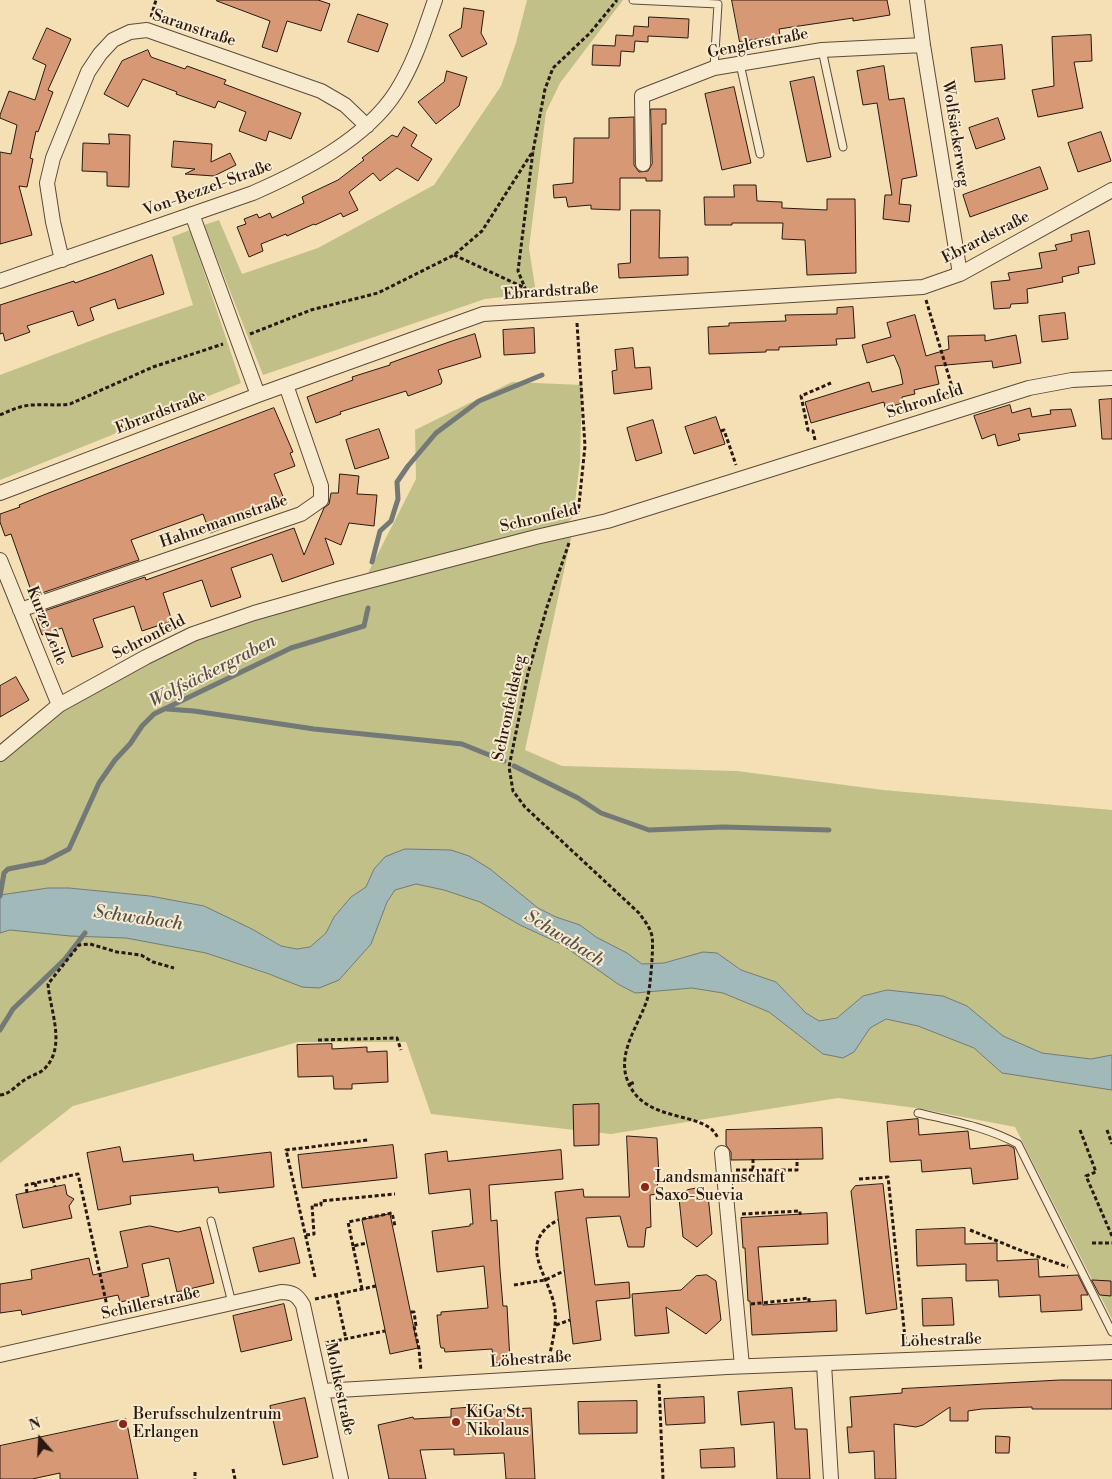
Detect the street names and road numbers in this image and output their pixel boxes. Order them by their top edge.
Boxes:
street label: Saranstraße [150,6,238,52]
street label: Genglerstraße [706,25,810,63]
street label: Wolfsäckerweg [937,79,973,189]
street label: Von-Bezzel-Straße [141,157,275,221]
street label: Ebrardstraße [939,208,1033,268]
street label: Ebrardstraße [503,279,599,305]
street label: Schronfeld [884,381,966,423]
street label: Ebrardstraße [113,387,209,439]
street label: Hahnemannstraße [158,491,290,553]
street label: Schronfeld [498,501,580,537]
street label: Kurze Zeile [21,584,71,668]
street label: Schronfeld [109,611,189,665]
street label: Schronfeldsteg [489,653,531,763]
street label: Schillerstraße [100,1283,202,1325]
street label: Löhestraße [900,1330,982,1352]
street label: Moltkestraße [320,1341,358,1437]
street label: Löhestraße [489,1348,573,1372]

